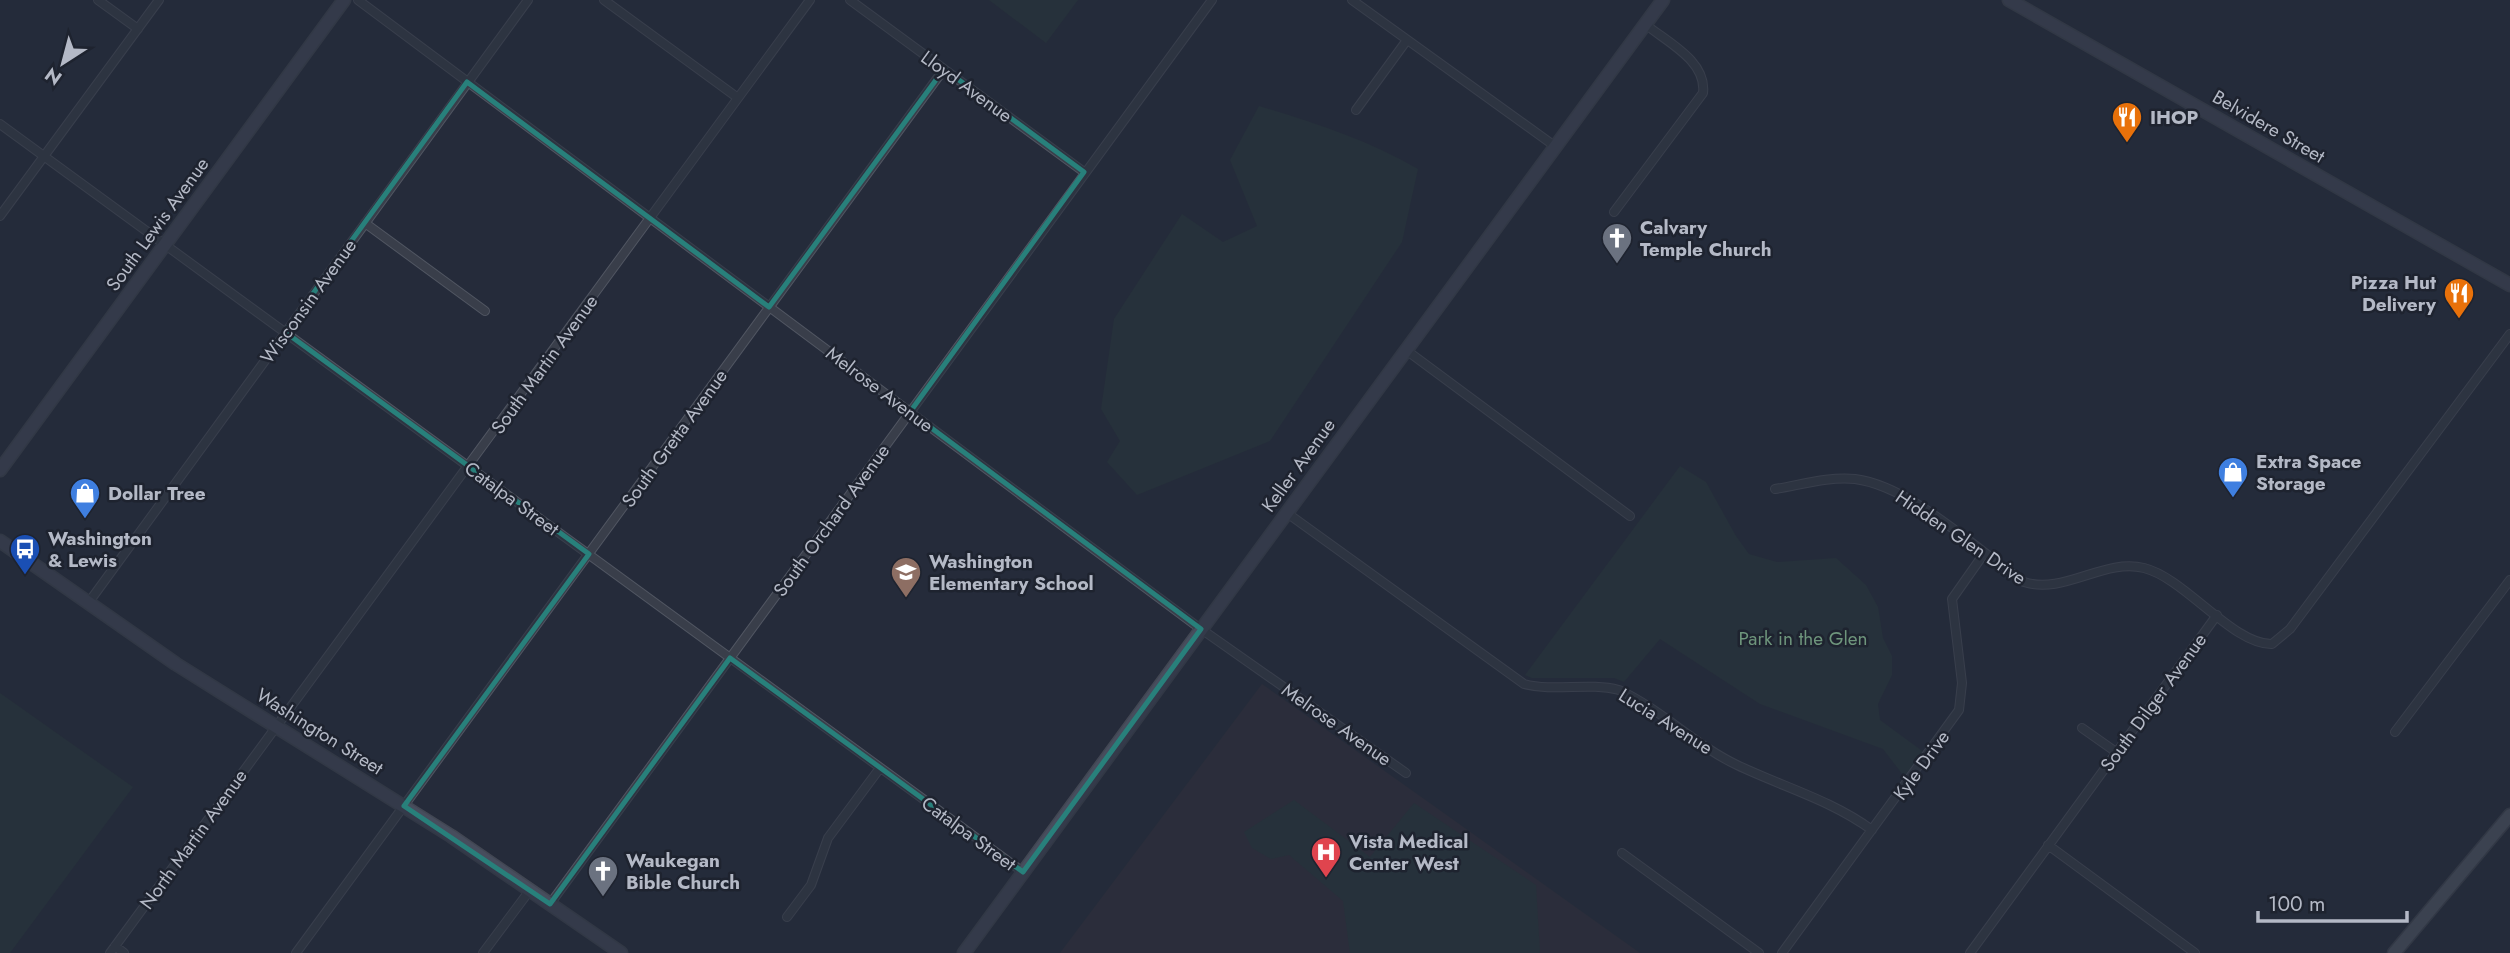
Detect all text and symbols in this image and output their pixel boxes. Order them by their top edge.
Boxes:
north arrow [28,28,98,98]
street label: Lloyd Avenue [915,44,1018,129]
text: N [39,61,67,92]
street label: Belvidere Street [2208,83,2330,170]
restaurant icon: IHOP [2110,100,2144,144]
place label: IHOP [2150,104,2199,131]
street label: South Lewis Avenue [100,152,215,297]
place label: Calvary Temple Church [1640,214,1771,263]
church icon: Calvary Temple Church [1600,221,1634,265]
street label: Wisconsin Avenue [254,233,363,369]
place label: Pizza Hut Delivery [2351,269,2437,318]
restaurant icon: Pizza Hut Delivery [2442,276,2476,320]
street label: South Martin Avenue [485,289,604,440]
street label: Melrose Avenue [820,340,939,439]
street label: South Gretta Avenue [615,363,734,513]
street label: Keller Avenue [1255,413,1342,518]
street label: South Orchard Avenue [767,438,896,602]
place label: Extra Space Storage [2256,448,2362,497]
street label: Catalpa Street [459,455,565,542]
shop icon: Extra Space Storage [2216,455,2250,499]
shop icon: Dollar Tree [68,476,102,520]
place label: Dollar Tree [108,480,206,507]
street label: Hidden Glen Drive [1890,484,2032,591]
place label: Washington & Lewis [48,525,152,574]
bus stop icon: Washington & Lewis [8,532,42,576]
place label: Washington Elementary School [929,548,1094,597]
school or university icon: Washington Elementary School [889,555,923,599]
park label: Park in the Glen [1738,625,1868,652]
street label: South Dilger Avenue [2094,627,2213,777]
street label: Melrose Avenue [1276,677,1397,772]
street label: Washington Street [251,681,389,782]
street label: Lucia Avenue [1614,682,1718,761]
street label: Kyle Drive [1887,725,1956,806]
street label: North Martin Avenue [133,764,254,915]
street label: Catalpa Street [916,790,1022,877]
place label: Vista Medical Center West [1348,828,1468,877]
hospital icon: Vista Medical Center West [1309,835,1343,879]
place label: Waukegan Bible Church [626,847,740,896]
church icon: Waukegan Bible Church [586,854,620,898]
scale bar [2258,880,2407,924]
text: 100 m [2268,889,2325,919]

